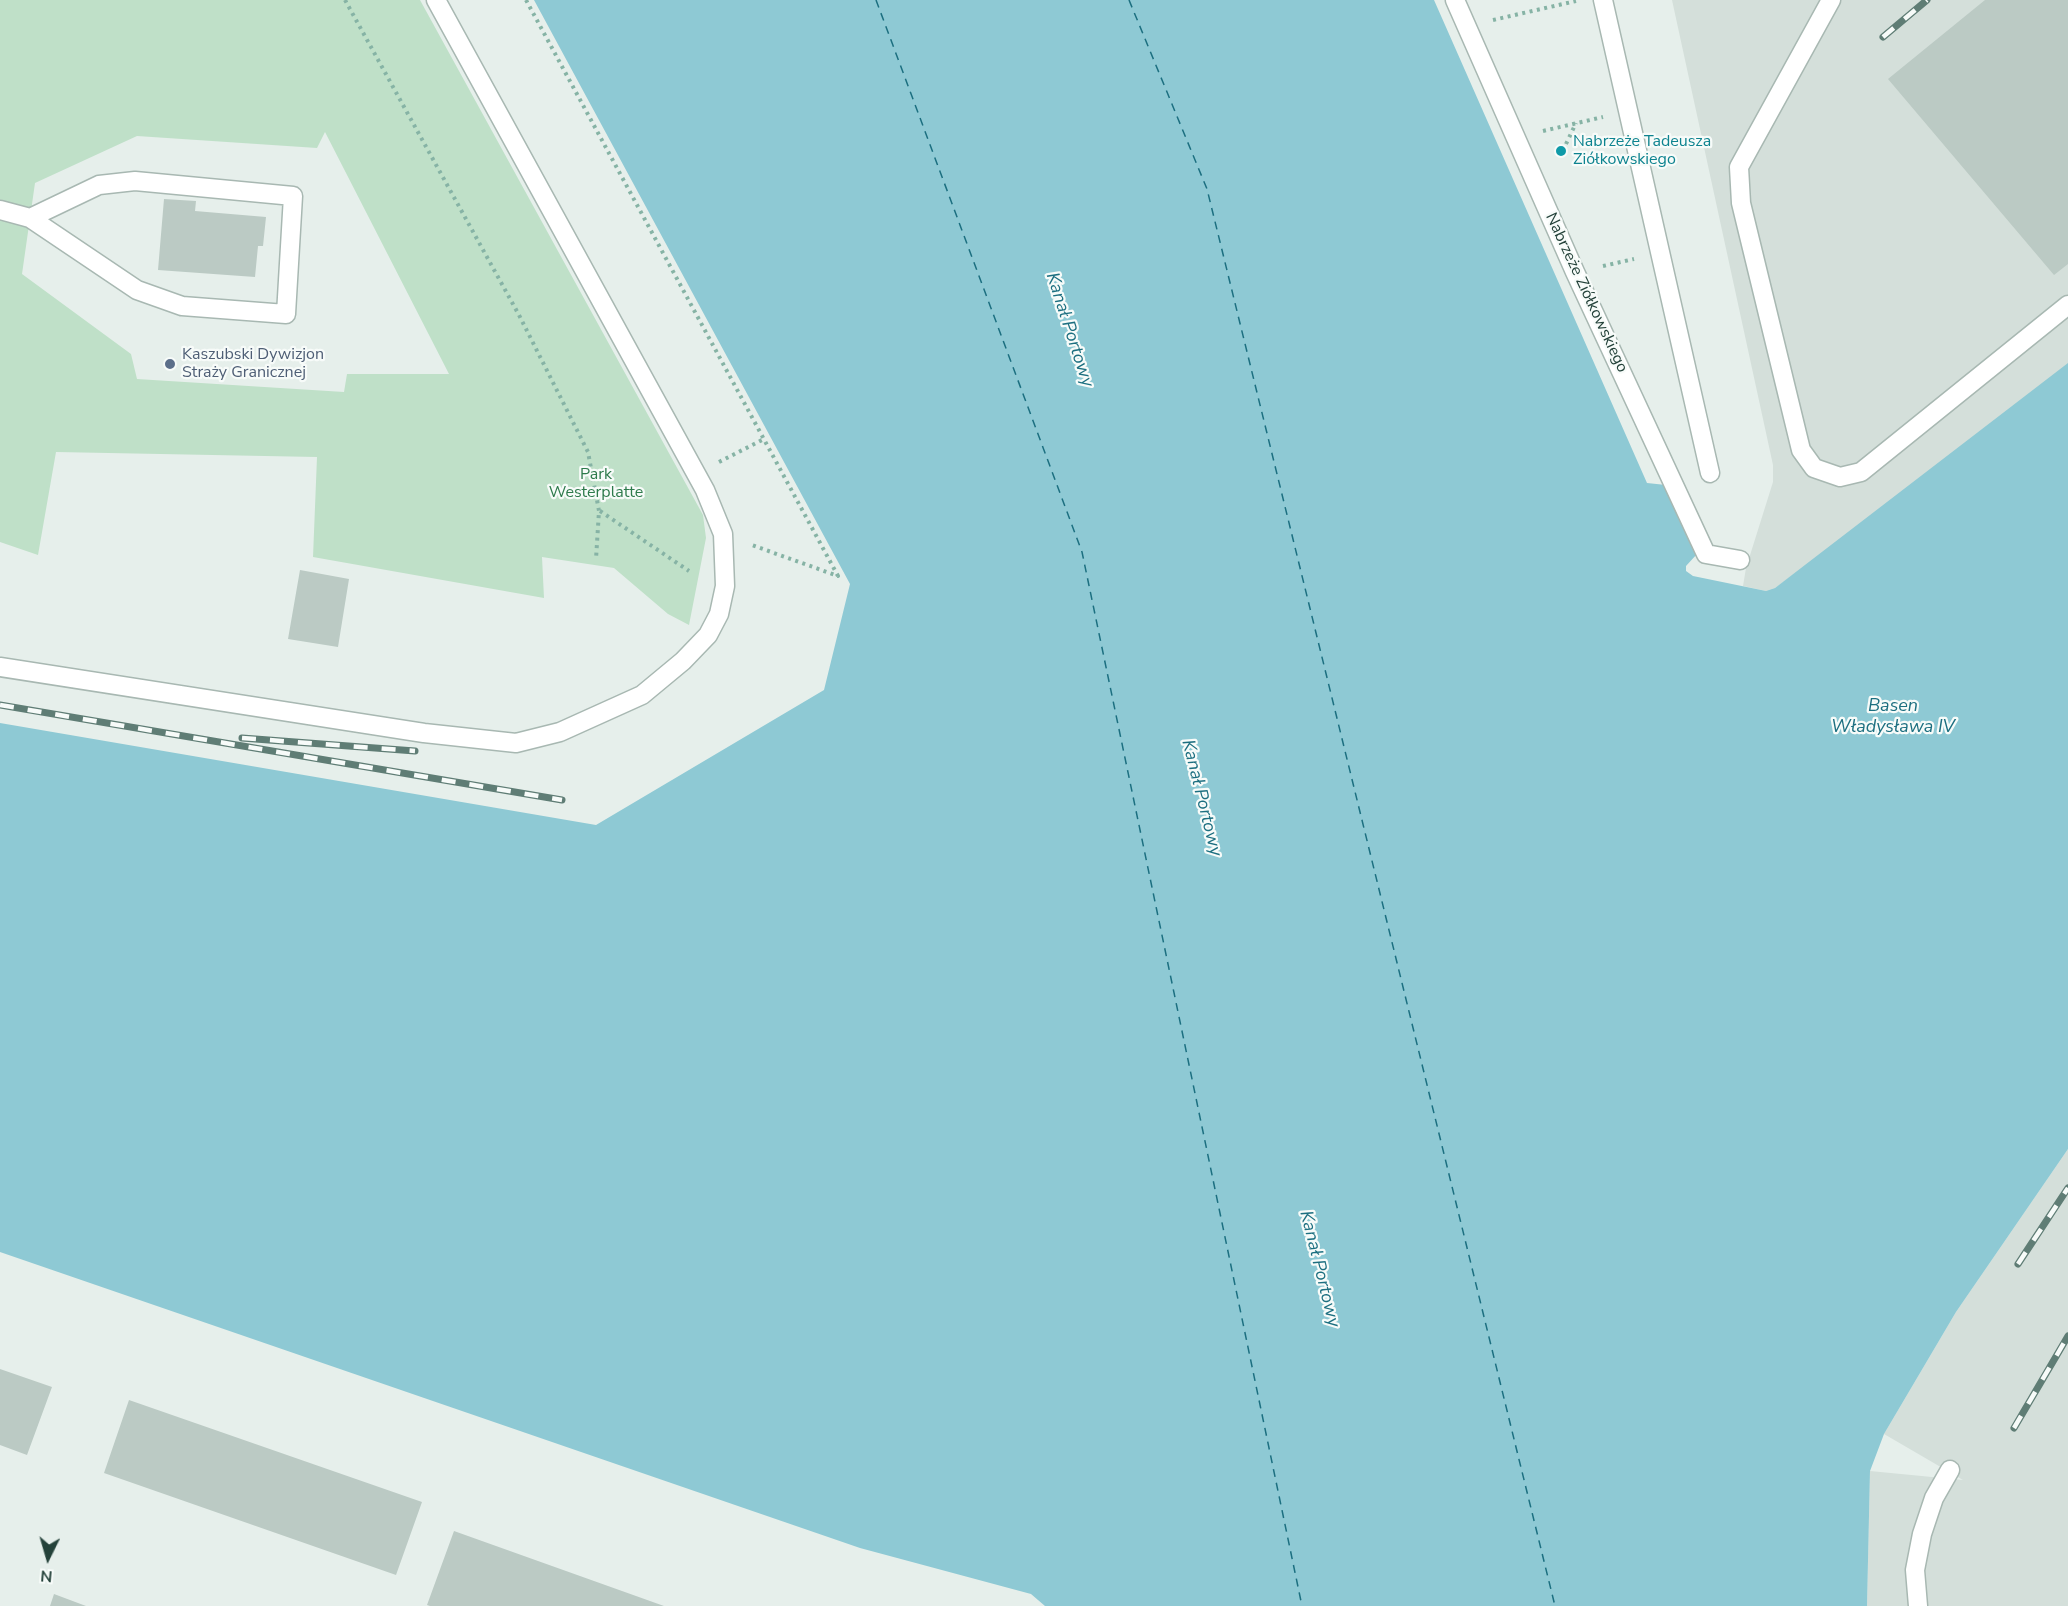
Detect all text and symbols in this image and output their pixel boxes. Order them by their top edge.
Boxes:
place label: Nabrzeże Tadeusza Ziółkowskiego [1573,132,1711,170]
marker: Nabrzeże Tadeusza Ziółkowskiego [1554,144,1568,158]
street label: Nabrzeże Ziółkowskiego [1541,210,1631,376]
water label: Kanał Portowy [1040,270,1098,390]
place label: Kaszubski Dywizjon Straży Granicznej [182,345,324,383]
marker: Kaszubski Dywizjon Straży Granicznej [163,357,177,371]
park label: Park Westerplatte [549,465,643,503]
water label: Basen Władysława IV [1831,696,1955,738]
water label: Kanał Portowy [1176,738,1226,858]
water label: Kanał Portowy [1294,1209,1344,1329]
north arrow [18,1528,78,1588]
text: N [40,1564,53,1587]

